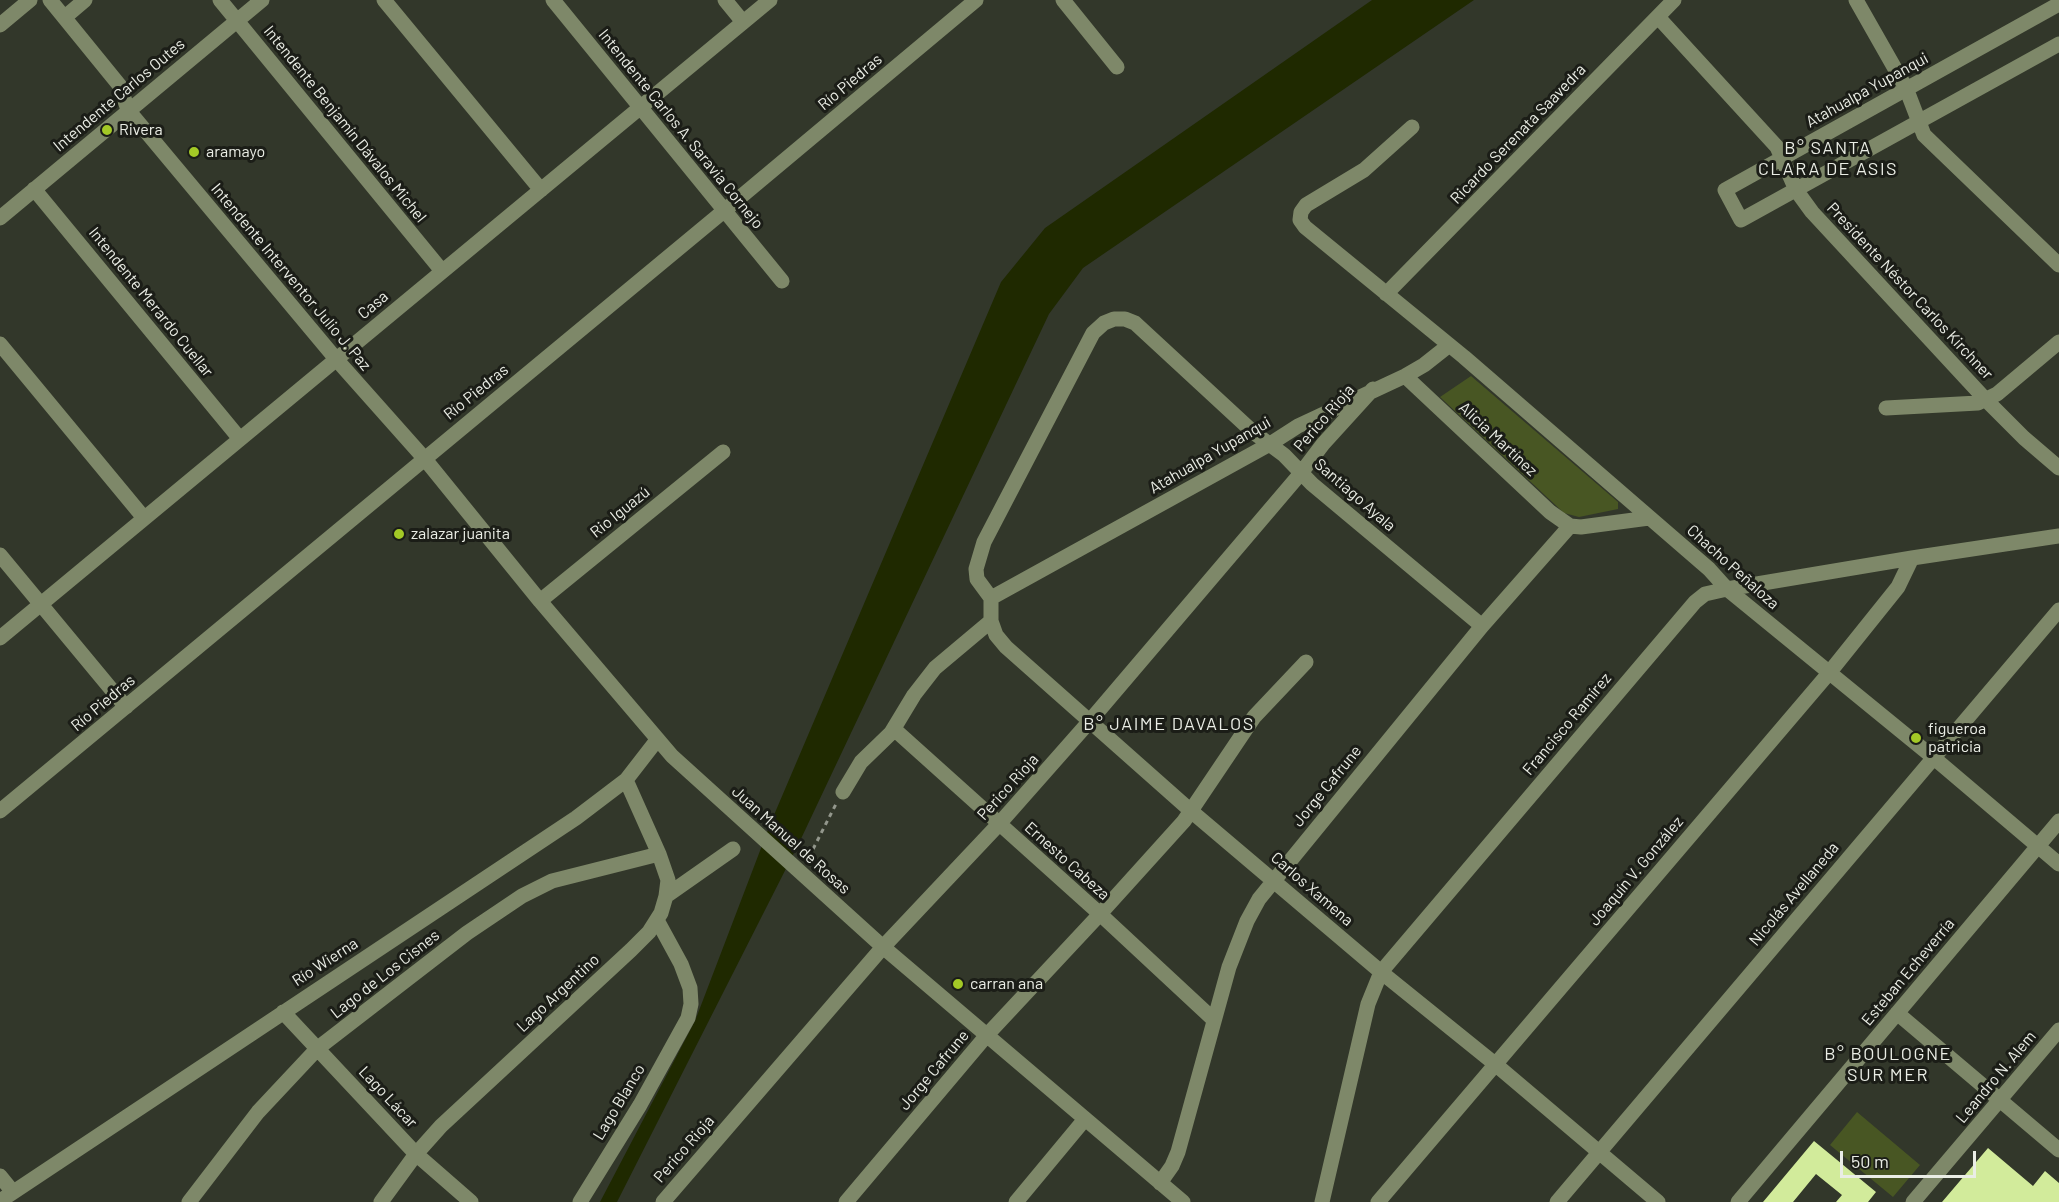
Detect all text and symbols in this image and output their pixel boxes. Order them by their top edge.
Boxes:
street label: Intendente Benjamín Dávalos Michel [260,22,430,226]
street label: Intendente Carlos A. Saravia Cornejo [595,25,767,233]
street label: Intendente Carlos Outes [49,34,189,156]
street label: Atahualpa Yupanqui [1802,48,1932,132]
street label: Río Piedras [814,50,886,114]
street label: Ricardo Serenata Saavedra [1446,60,1590,208]
place label: Rivera [119,120,163,140]
marker: Rivera [100,123,114,137]
district label: B° SANTA CLARA DE ASIS [1758,137,1898,180]
place label: aramayo [206,142,265,162]
marker: aramayo [187,145,201,159]
street label: Intendente Interventor Julio J. Paz [207,180,375,374]
street label: Presidente Néstor Carlos Kirchner [1823,198,1997,384]
street label: Intendente Merardo Cuellar [85,223,217,381]
street label: Casa [354,287,392,323]
street label: Río Piedras [440,360,512,424]
street label: Perico Rioja [1290,381,1358,455]
street label: Alicia Martínez [1455,398,1541,480]
street label: Atahualpa Yupanqui [1146,412,1274,498]
street label: Santiago Ayala [1311,455,1399,535]
street label: Rio Iguazú [586,482,654,542]
street label: Chacho Peñaloza [1683,521,1783,613]
place label: zalazar juanita [411,524,510,544]
marker: zalazar juanita [392,527,406,541]
street label: Francisco Ramírez [1519,669,1615,779]
street label: Río Piedras [67,671,139,735]
district label: B° JAIME DAVALOS [1083,713,1255,735]
place label: figueroa patricia [1928,719,1986,757]
marker: figueroa patricia [1909,731,1923,745]
street label: Jorge Cafrune [1288,742,1366,830]
street label: Perico Rioja [973,750,1043,824]
street label: Juan Manuel de Rosas [728,782,854,898]
street label: Joaquín V. González [1585,813,1687,929]
street label: Ernesto Cabeza [1021,818,1113,904]
street label: Nicolás Avellaneda [1745,838,1843,950]
street label: Carlos Xamena [1267,848,1357,930]
street label: Esteban Echeverría [1858,914,1958,1030]
street label: Lago de Los Cisnes [327,925,443,1023]
street label: Río Wierna [289,934,361,990]
street label: Lago Argentino [513,950,603,1036]
place label: carran ana [970,974,1043,994]
marker: carran ana [951,977,965,991]
street label: Jorge Cafrune [895,1026,973,1114]
street label: Leandro N. Alem [1952,1027,2040,1127]
district label: B° BOULOGNE SUR MER [1824,1043,1952,1086]
street label: Lago Blanco [589,1061,649,1143]
street label: Lago Lácar [355,1062,421,1132]
street label: Perico Rioja [650,1112,718,1186]
scale bar [1843,1139,1980,1177]
text: 50 m [1851,1150,1889,1172]

